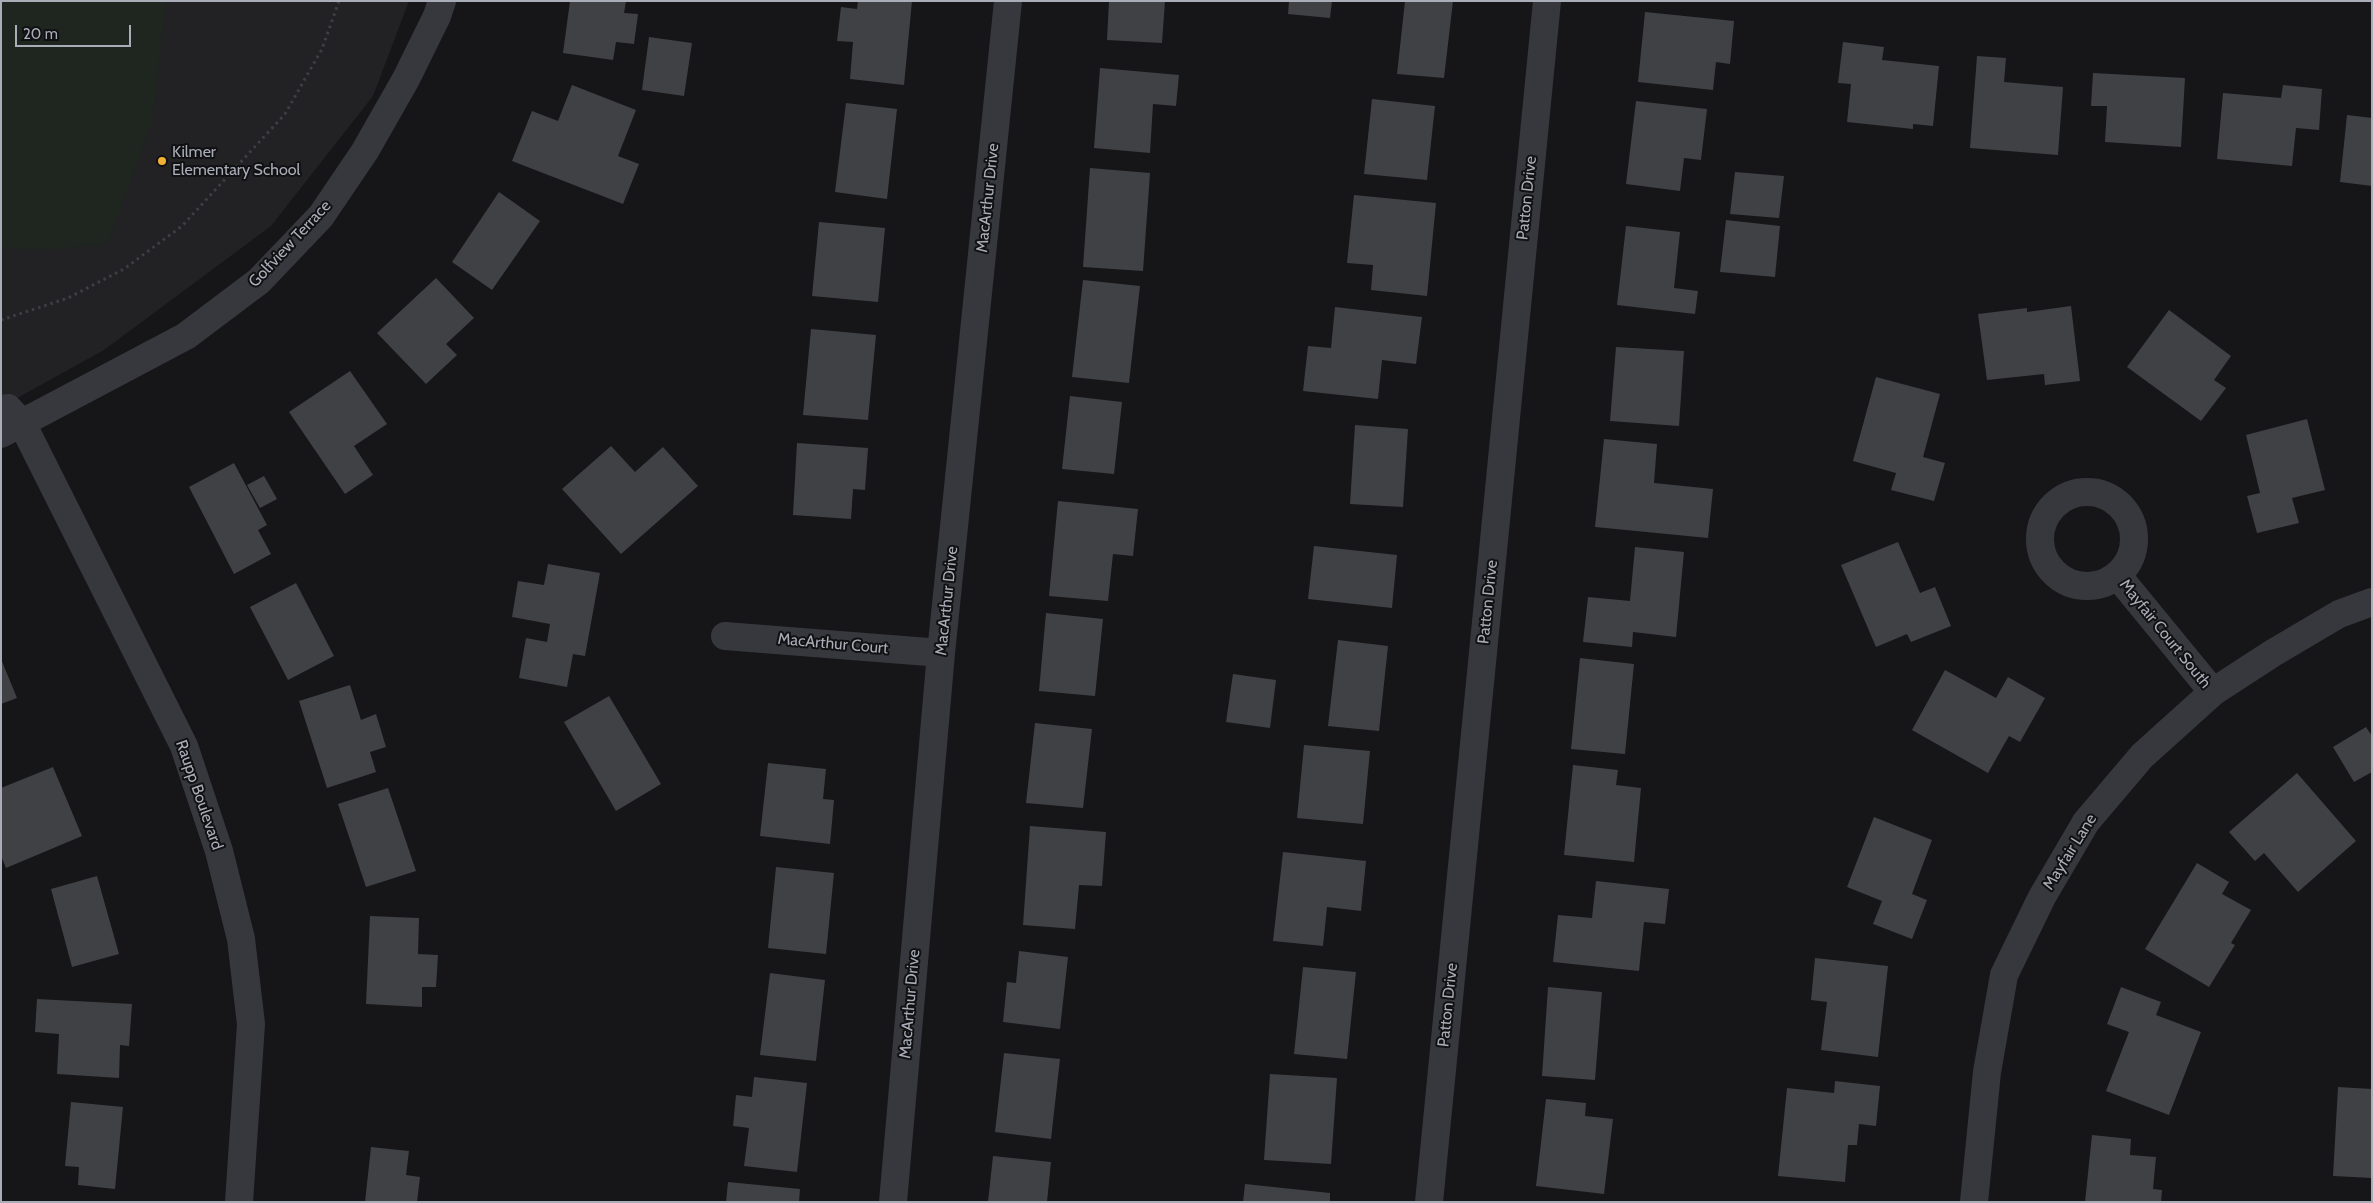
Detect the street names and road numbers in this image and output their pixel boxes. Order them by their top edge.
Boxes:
street label: MacArthur Drive [973,142,1003,254]
street label: Patton Drive [1513,155,1541,241]
street label: Golfview Terrace [245,197,335,291]
street label: MacArthur Drive [932,545,962,657]
street label: Patton Drive [1474,559,1502,645]
street label: Mayfair Court South [2115,576,2215,692]
street label: MacArthur Court [777,630,889,658]
street label: Raupp Boulevard [171,738,227,852]
street label: Mayfair Lane [2039,810,2101,894]
street label: MacArthur Drive [896,949,924,1059]
street label: Patton Drive [1434,962,1462,1048]

